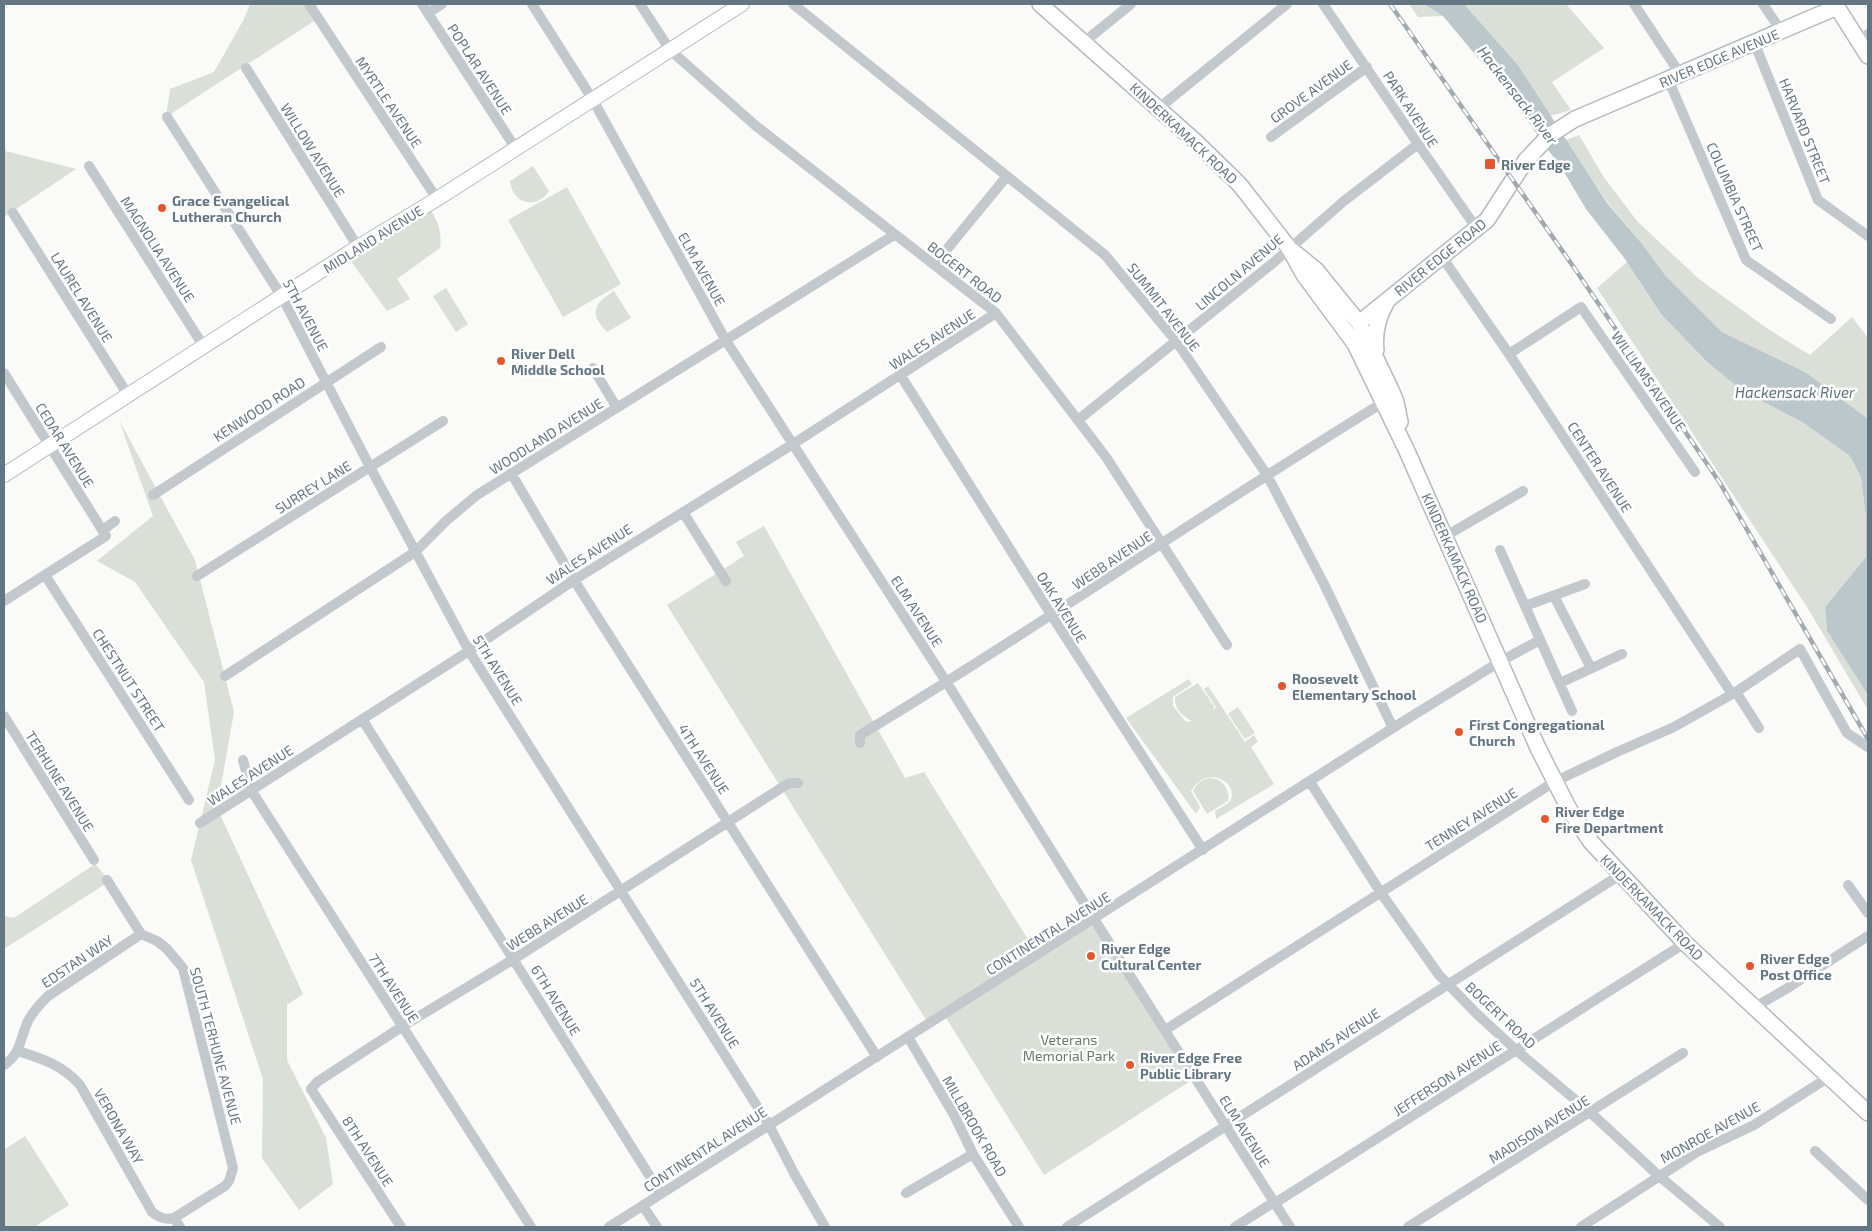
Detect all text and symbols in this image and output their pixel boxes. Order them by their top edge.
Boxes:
street label: POPLAR AVENUE [444,20,516,118]
street label: RIVER EDGE AVENUE [1656,25,1782,91]
water label: Hackensack River [1474,42,1563,149]
street label: MYRTLE AVENUE [352,53,426,151]
street label: GROVE AVENUE [1267,55,1356,127]
street label: PARK AVENUE [1380,68,1442,151]
street label: HARVARD STREET [1776,75,1834,187]
street label: KINDERKAMACK ROAD [1127,79,1241,187]
street label: WILLOW AVENUE [277,100,349,200]
street label: COLUMBIA STREET [1703,140,1767,254]
place label: River Edge [1501,156,1571,173]
marker: River Edge [1483,157,1497,171]
place label: Grace Evangelical Lutheran Church [172,192,290,225]
street label: MAGNOLIA AVENUE [117,193,199,305]
street label: MIDLAND AVENUE [320,201,426,277]
marker: Grace Evangelical Lutheran Church [156,202,168,214]
street label: RIVER EDGE ROAD [1391,215,1489,299]
street label: ELM AVENUE [675,229,729,309]
street label: LINCOLN AVENUE [1192,230,1286,314]
street label: BOGERT ROAD [924,238,1006,306]
street label: LAUREL AVENUE [48,249,117,345]
street label: SUMMIT AVENUE [1124,259,1204,355]
street label: 5TH AVENUE [280,276,332,354]
street label: WALES AVENUE [886,305,978,373]
street label: WILLIAMS AVENUE [1608,328,1690,434]
place label: River Dell Middle School [511,345,605,378]
marker: River Dell Middle School [495,355,507,367]
street label: KENWOOD ROAD [210,373,308,445]
water label: Hackensack River [1735,383,1856,401]
street label: WOODLAND AVENUE [486,394,606,478]
street label: CEDAR AVENUE [32,399,98,491]
street label: CENTER AVENUE [1564,418,1636,516]
street label: SURREY LANE [272,457,354,517]
street label: KINDERKAMACK ROAD [1419,490,1491,626]
street label: WALES AVENUE [543,520,635,588]
street label: WEBB AVENUE [1069,527,1155,593]
street label: OAK AVENUE [1033,568,1091,646]
street label: ELM AVENUE [888,572,946,650]
street label: CHESTNUT STREET [89,625,169,735]
street label: 5TH AVENUE [470,632,526,708]
place label: Roosevelt Elementary School [1292,670,1417,703]
marker: Roosevelt Elementary School [1276,680,1288,692]
place label: First Congregational Church [1469,716,1605,749]
street label: 4TH AVENUE [675,721,733,797]
marker: First Congregational Church [1453,726,1465,738]
street label: TERHUNE AVENUE [22,728,98,835]
street label: WALES AVENUE [204,741,296,809]
street label: TENNEY AVENUE [1422,784,1520,854]
place label: River Edge Fire Department [1555,803,1664,836]
marker: River Edge Fire Department [1539,813,1551,825]
street label: KINDERKAMACK ROAD [1597,850,1707,964]
street label: CONTINENTAL AVENUE [983,888,1114,978]
street label: WEBB AVENUE [503,890,591,954]
street label: EDSTAN WAY [38,931,116,991]
place label: River Edge Cultural Center [1101,940,1201,973]
street label: 7TH AVENUE [365,950,423,1026]
marker: River Edge Cultural Center [1085,950,1097,962]
place label: River Edge Post Office [1760,950,1832,983]
marker: River Edge Post Office [1744,960,1756,972]
street label: 6TH AVENUE [528,962,584,1039]
street label: SOUTH TERHUNE AVENUE [187,965,245,1127]
street label: 5TH AVENUE [687,975,743,1051]
street label: BOGERT ROAD [1462,978,1540,1052]
street label: ADAMS AVENUE [1289,1004,1383,1074]
park label: Veterans Memorial Park [1023,1031,1115,1064]
street label: JEFFERSON AVENUE [1390,1037,1504,1119]
place label: River Edge Free Public Library [1140,1049,1242,1082]
marker: River Edge Free Public Library [1124,1059,1136,1071]
street label: MILLBROOK ROAD [939,1073,1011,1179]
street label: VERONA WAY [91,1085,147,1167]
street label: MADISON AVENUE [1486,1091,1593,1167]
street label: ELM AVENUE [1216,1092,1274,1170]
street label: MONROE AVENUE [1657,1097,1763,1167]
street label: CONTINENTAL AVENUE [640,1103,770,1195]
street label: 8TH AVENUE [339,1113,397,1189]

